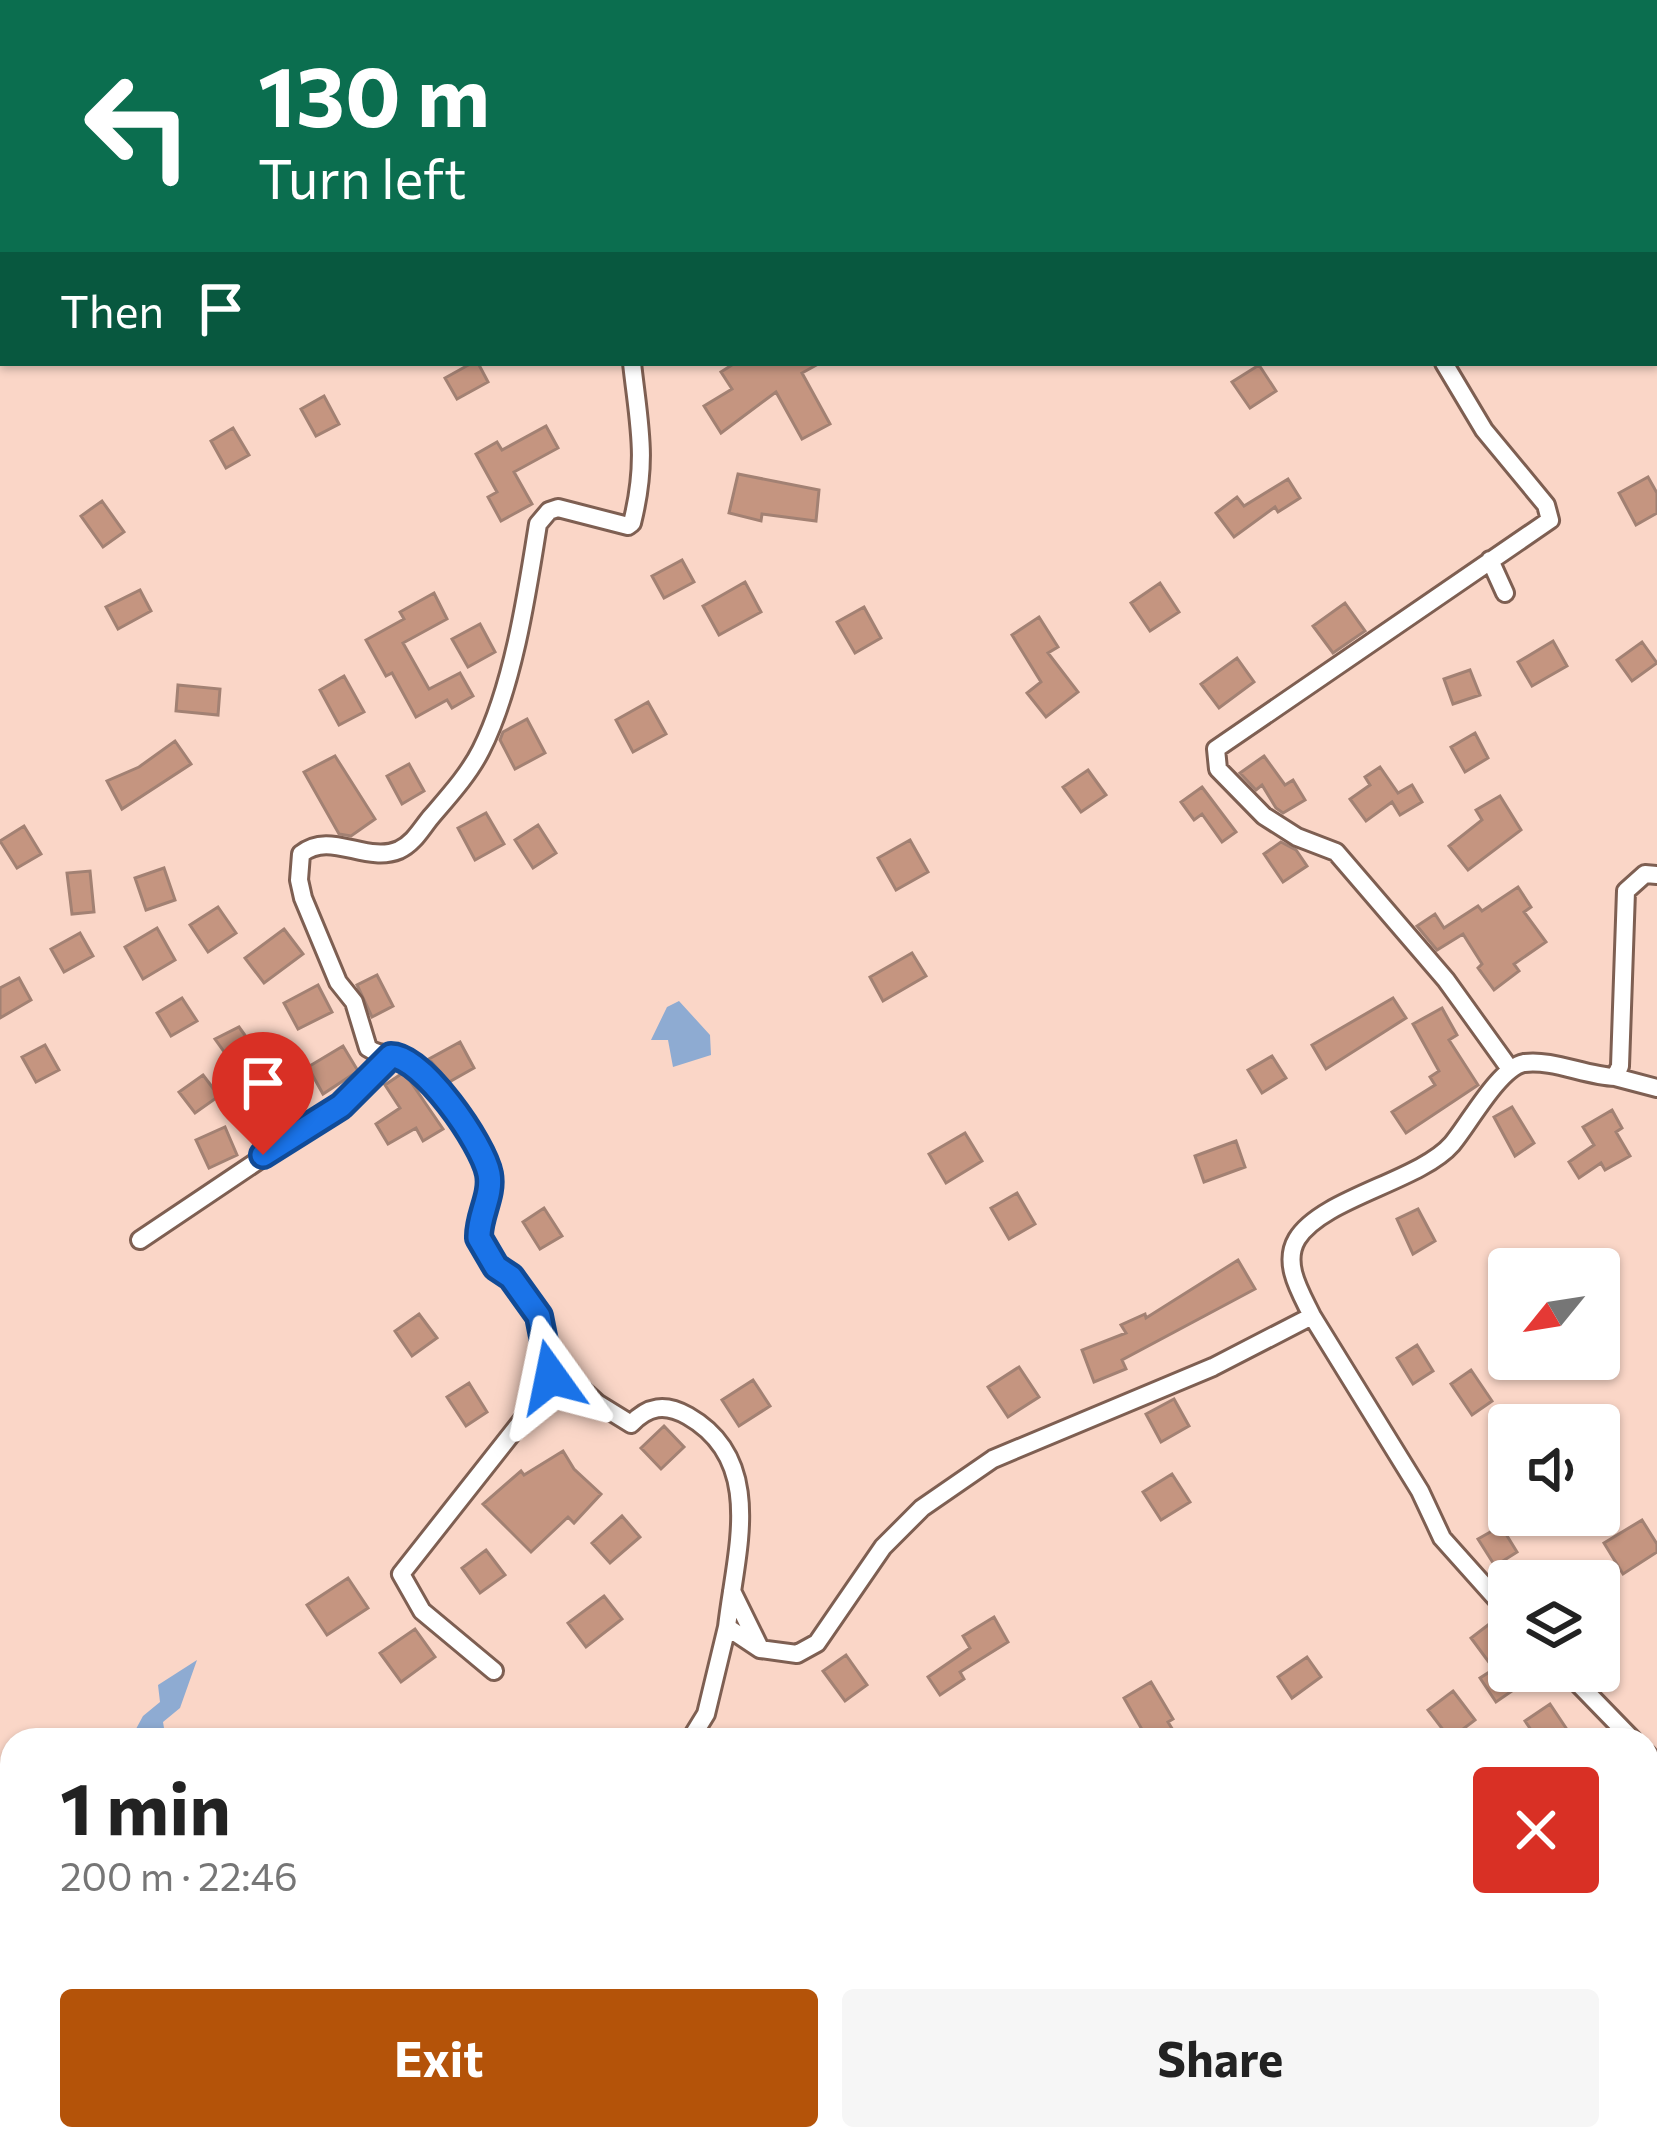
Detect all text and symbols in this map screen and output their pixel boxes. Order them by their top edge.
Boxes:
text: 130 m [258,42,490,144]
icon: left [60,48,216,204]
text: Turn left [258,144,466,210]
icon: arrive [188,276,254,342]
text: Then [60,282,164,337]
pin [212,1032,314,1155]
icon: arrive [230,1050,296,1116]
north arrow [1488,1248,1620,1380]
map controls [1488,1248,1620,1692]
position arrow [488,1314,614,1440]
button: sound [1488,1404,1620,1536]
button: layers [1488,1560,1620,1692]
text: 1 min [60,1762,231,1850]
button: close [1473,1767,1599,1893]
text: 200 m · 22:46 [60,1851,298,1899]
button: Exit [60,1989,818,2127]
button: Share [842,1989,1599,2127]

